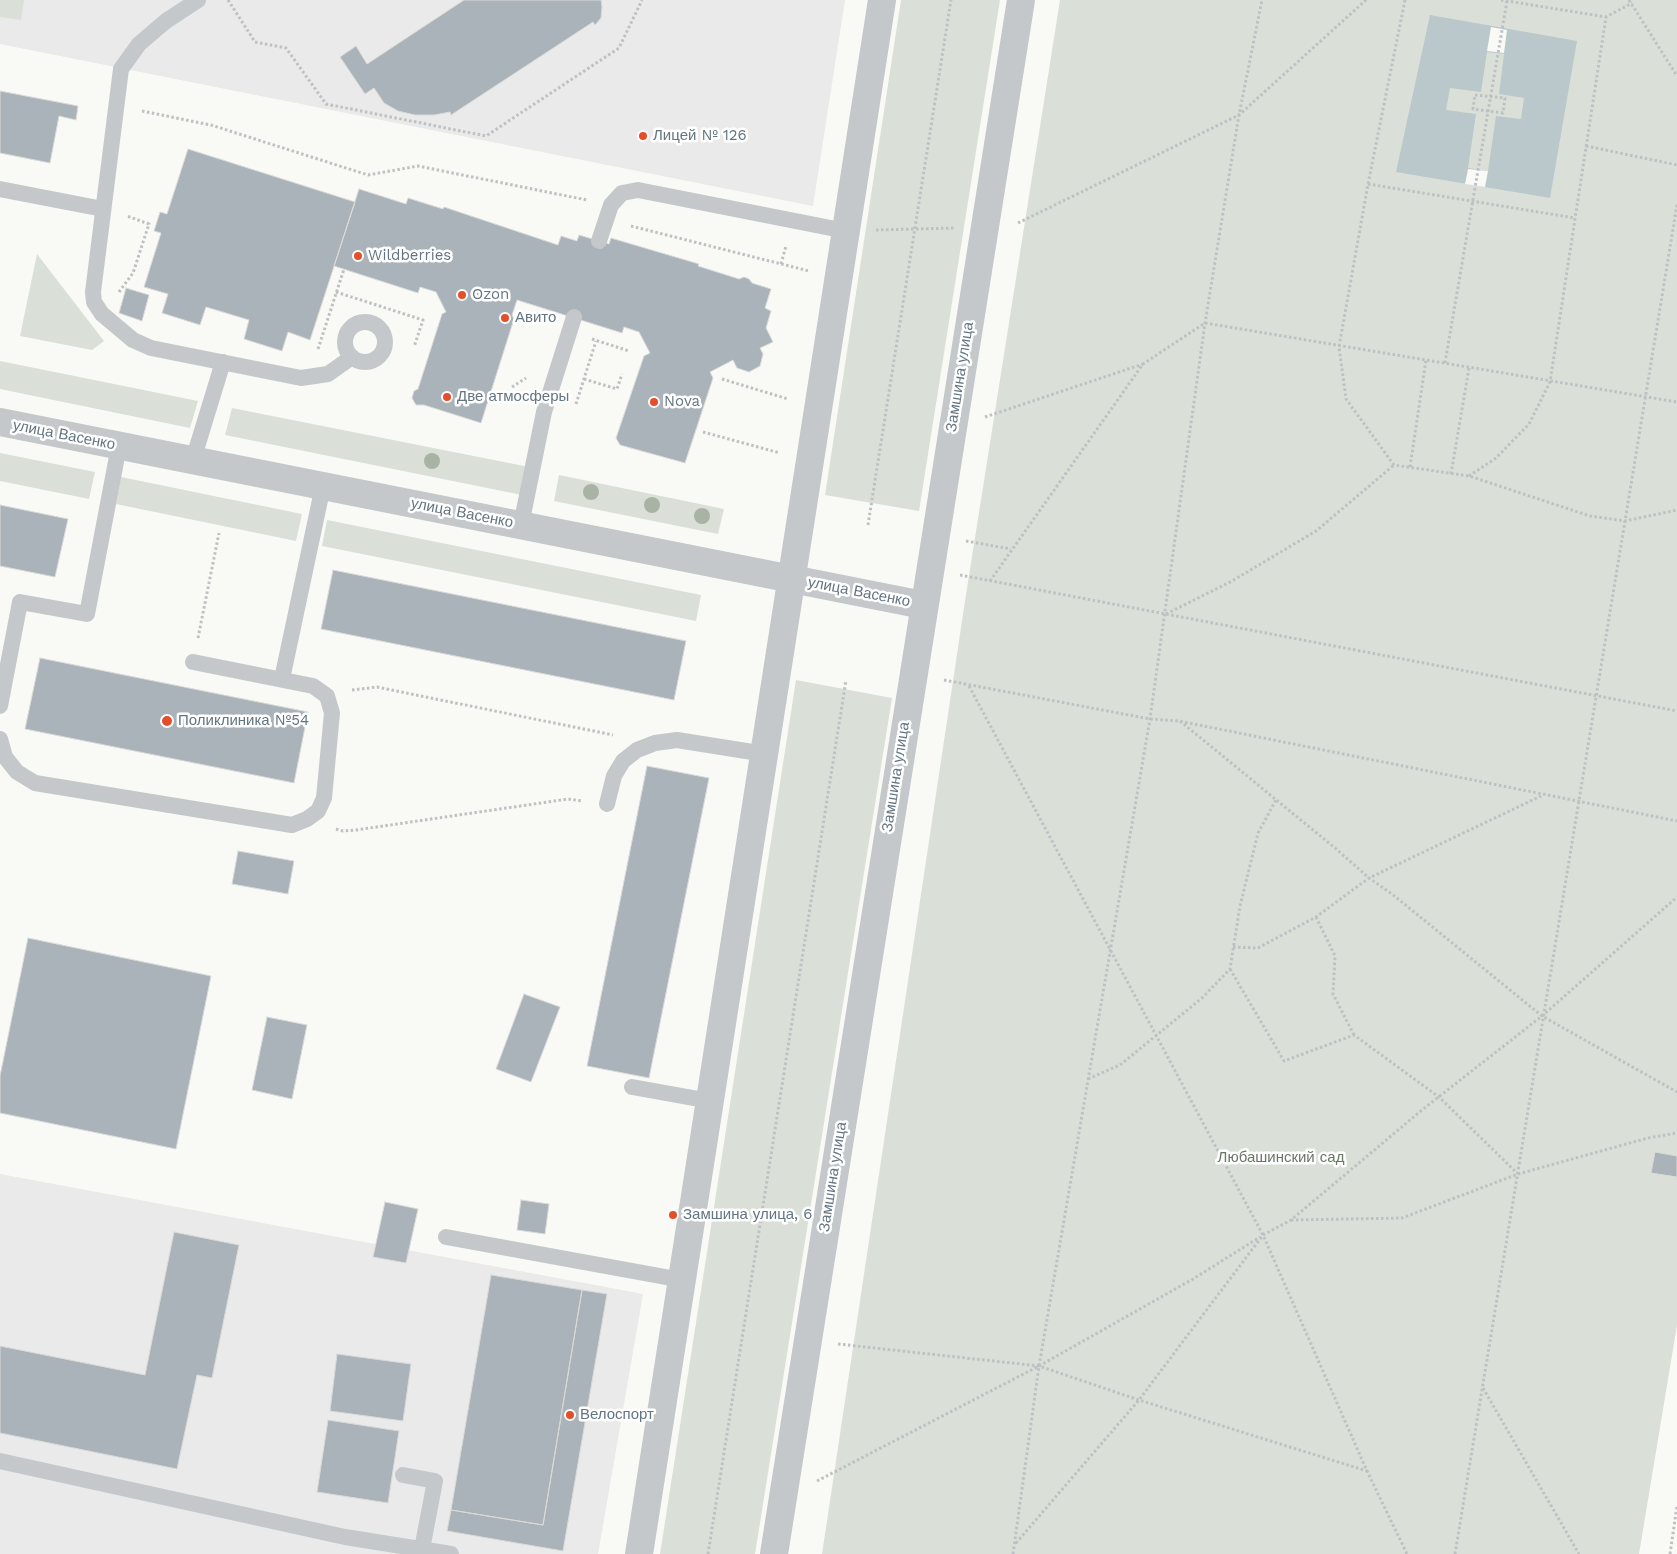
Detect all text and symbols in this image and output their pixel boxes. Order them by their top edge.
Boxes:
place label: Лицей № 126 [653,127,747,145]
marker: Лицей № 126 [637,130,649,142]
place label: Wildberries [368,247,451,265]
marker: Wildberries [352,250,364,262]
place label: Ozon [472,286,509,304]
marker: Ozon [456,289,468,301]
place label: Авито [515,309,556,327]
marker: Авито [499,312,511,324]
street label: Замшина улица [942,321,978,433]
place label: Две атмосферы [457,388,569,406]
marker: Две атмосферы [441,391,453,403]
place label: Nova [664,393,700,411]
marker: Nova [648,396,660,408]
street label: улица Васенко [11,416,117,454]
street label: улица Васенко [409,494,515,532]
street label: улица Васенко [806,573,912,611]
place label: Поликлиника №54 [178,712,309,730]
marker: Поликлиника №54 [160,714,174,728]
street label: Замшина улица [878,721,914,833]
street label: Замшина улица [815,1121,851,1233]
park label: Любашинский сад [1218,1149,1344,1167]
place label: Замшина улица, 6 [683,1206,812,1224]
marker: Замшина улица, 6 [667,1209,679,1221]
place label: Велоспорт [580,1406,654,1424]
marker: Велоспорт [564,1409,576,1421]

